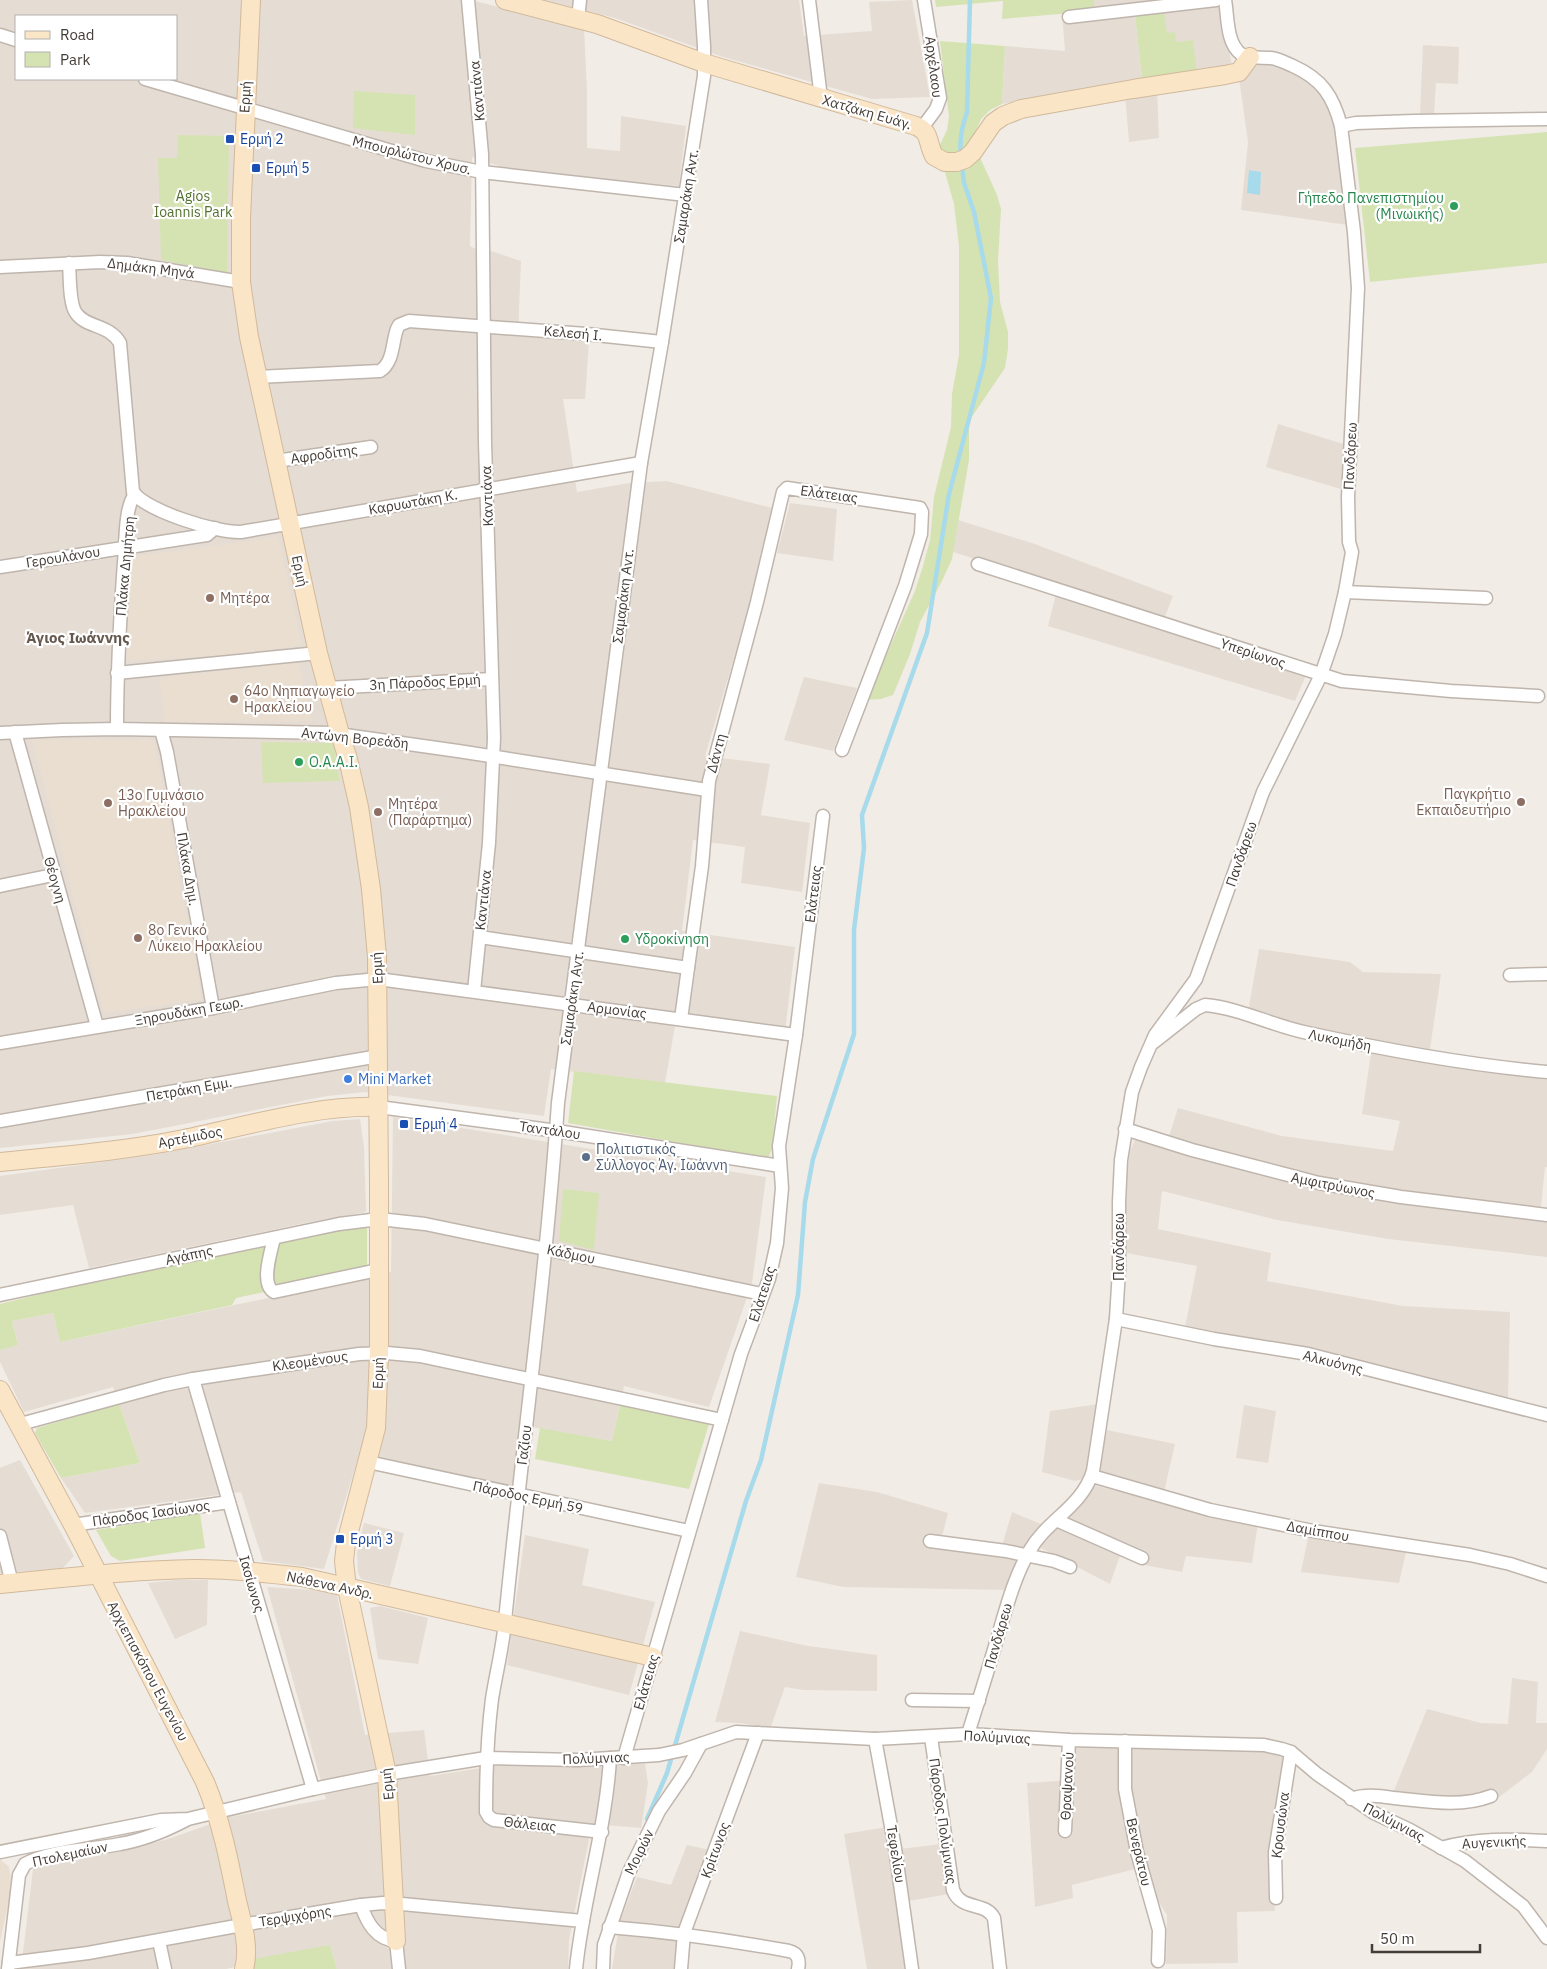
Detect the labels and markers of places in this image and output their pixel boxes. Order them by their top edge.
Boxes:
place label: Ερμή 2 [240,130,284,148]
marker: Ερμή 2 [224,133,236,145]
place label: Ερμή 5 [266,159,310,177]
marker: Ερμή 5 [250,162,262,174]
place label: Γήπεδο Πανεπιστημίου (Μινωικής) [1298,189,1444,223]
marker: Γήπεδο Πανεπιστημίου (Μινωικής) [1448,200,1460,212]
place label: Μητέρα [220,589,270,607]
marker: Μητέρα [204,592,216,604]
place label: 64ο Νηπιαγωγείο Ηρακλείου [244,682,355,716]
marker: 64ο Νηπιαγωγείο Ηρακλείου [228,693,240,705]
place label: Ο.Α.Α.Ι. [309,753,358,771]
marker: Ο.Α.Α.Ι. [293,756,305,768]
place label: Παγκρήτιο Εκπαιδευτήριο [1416,785,1511,819]
place label: 13o Γυμνάσιο Ηρακλείου [118,786,204,820]
place label: Μητέρα (Παράρτημα) [388,795,472,829]
marker: Παγκρήτιο Εκπαιδευτήριο [1515,796,1527,808]
marker: 13o Γυμνάσιο Ηρακλείου [102,797,114,809]
marker: Μητέρα (Παράρτημα) [372,806,384,818]
place label: 8ο Γενικό Λύκειο Ηρακλείου [148,921,263,955]
place label: Υδροκίνηση [635,930,709,948]
marker: 8ο Γενικό Λύκειο Ηρακλείου [132,932,144,944]
marker: Υδροκίνηση [619,933,631,945]
place label: Mini Market [358,1070,431,1088]
marker: Mini Market [342,1073,354,1085]
place label: Ερμή 4 [414,1115,458,1133]
marker: Ερμή 4 [398,1118,410,1130]
place label: Πολιτιστικός Σύλλογος Άγ. Ιωάννη [596,1140,728,1174]
marker: Πολιτιστικός Σύλλογος Άγ. Ιωάννη [580,1151,592,1163]
place label: Ερμή 3 [350,1530,394,1548]
marker: Ερμή 3 [334,1533,346,1545]

